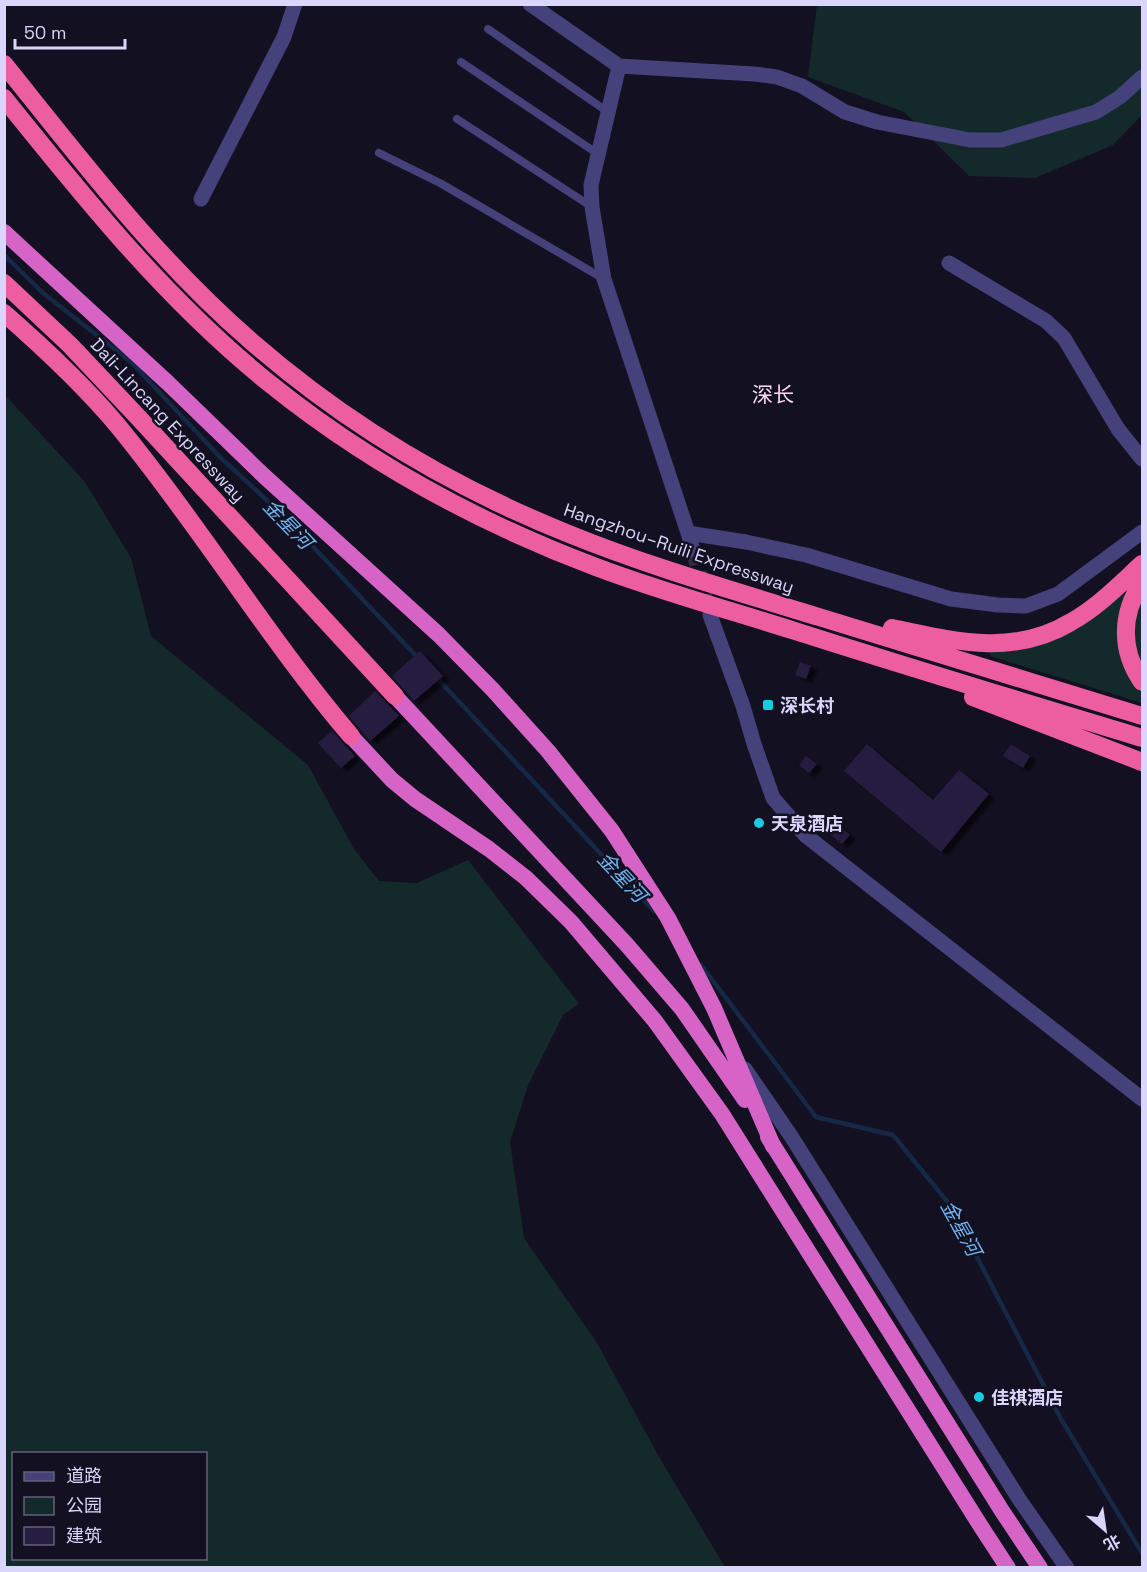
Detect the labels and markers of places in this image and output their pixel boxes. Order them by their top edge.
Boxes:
place label: 深长村 [780,694,834,717]
marker: 深长村 [761,698,775,712]
place label: 天泉酒店 [771,812,843,835]
marker: 天泉酒店 [752,816,766,830]
place label: 佳祺酒店 [991,1386,1063,1409]
marker: 佳祺酒店 [972,1390,986,1404]

